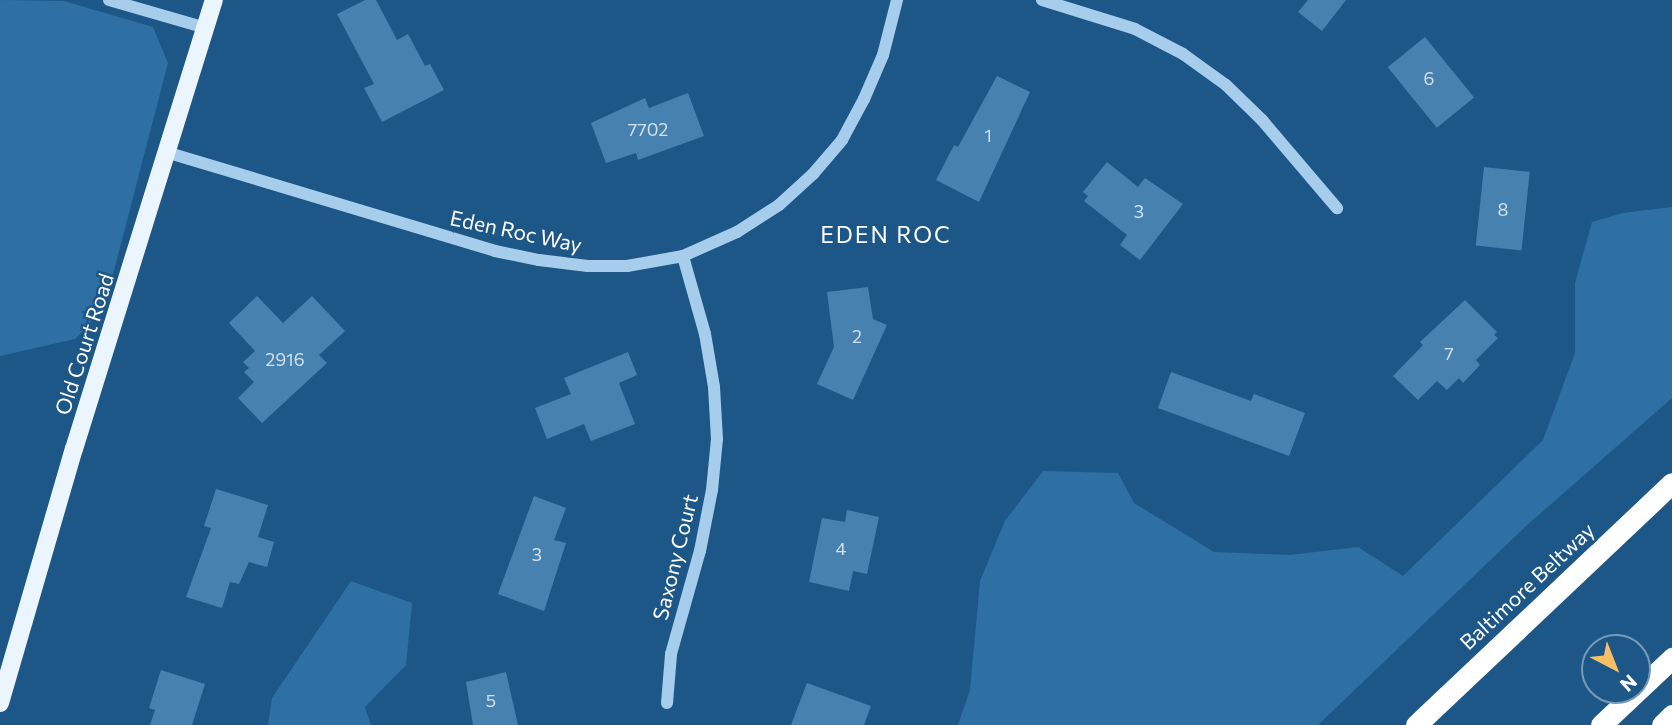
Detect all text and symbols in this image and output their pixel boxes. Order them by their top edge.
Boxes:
house number: 6 [1424,67,1434,89]
house number: 7702 [628,118,668,140]
house number: 1 [984,124,992,146]
house number: 8 [1498,198,1508,220]
house number: 3 [1134,200,1144,222]
street label: Eden Roc Way [448,205,584,257]
district label: EDEN ROC [821,220,951,248]
street label: Old Court Road [49,270,119,418]
house number: 2 [852,325,862,347]
house number: 7 [1444,342,1454,364]
house number: 2916 [265,348,305,370]
street label: Saxony Court [647,491,703,623]
street label: Baltimore Beltway [1455,517,1599,655]
house number: 4 [836,537,846,559]
house number: 3 [532,543,542,565]
north arrow [1581,634,1651,704]
text: N [1616,670,1642,697]
house number: 5 [486,689,496,711]

